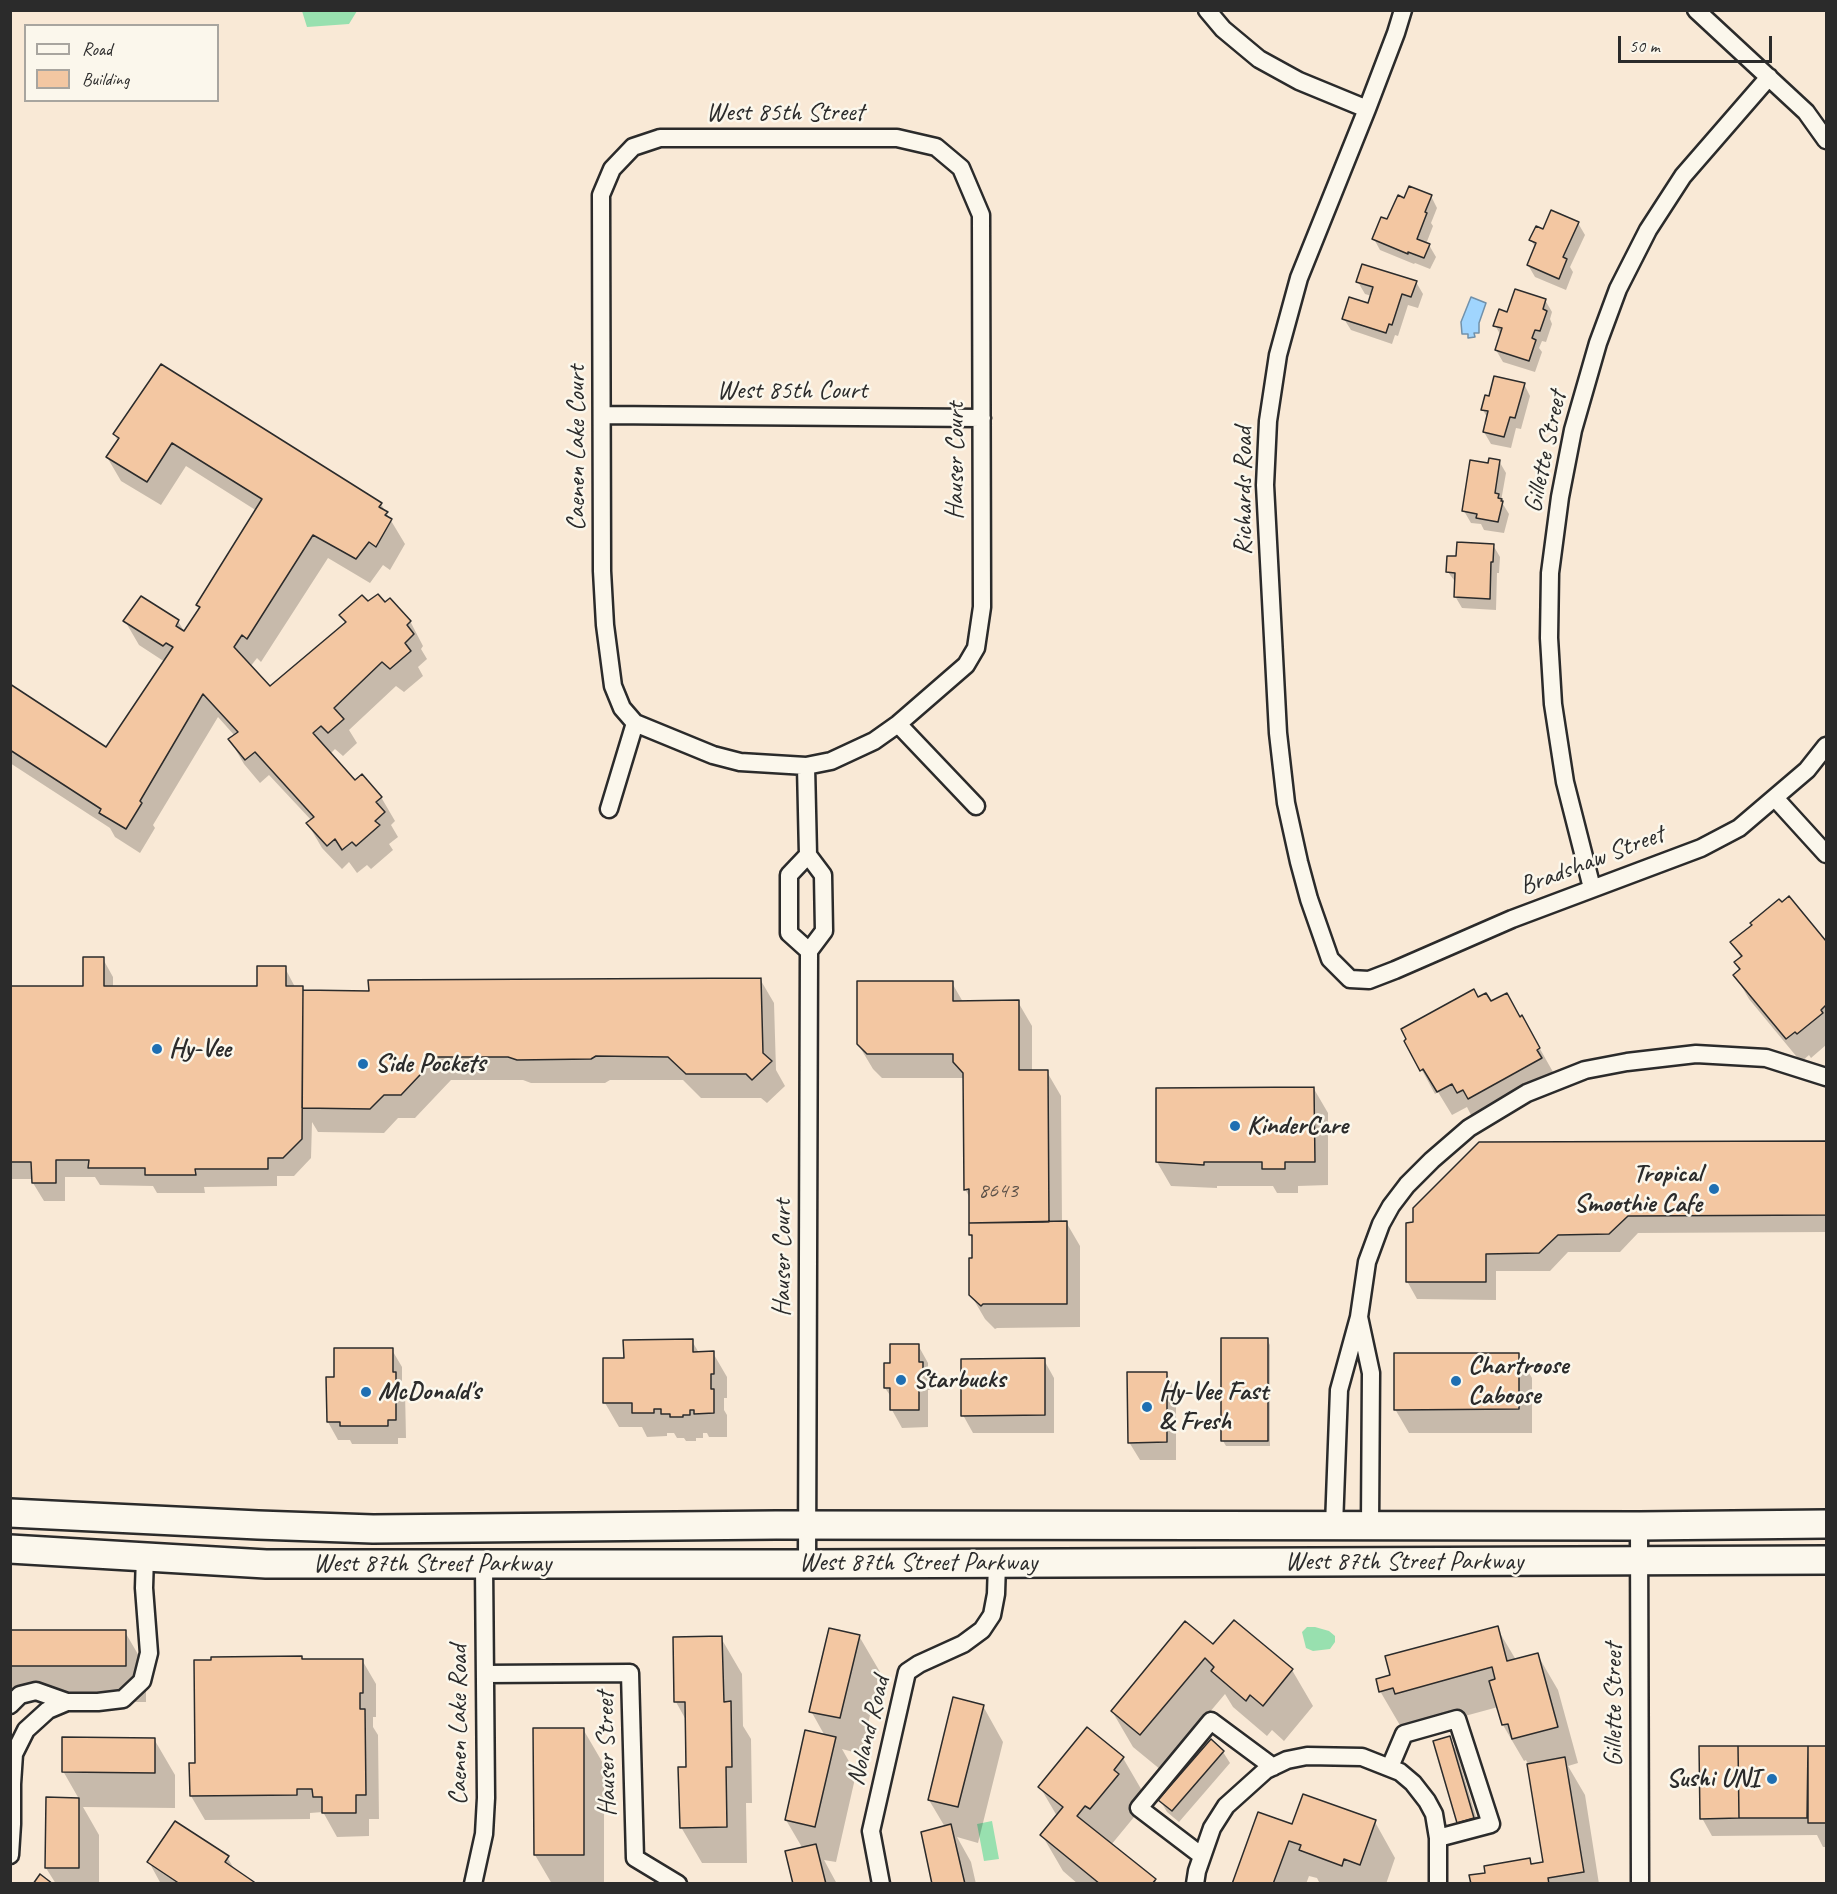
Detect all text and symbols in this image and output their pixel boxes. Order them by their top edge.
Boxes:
legend [24,24,219,102]
scale bar [1621,24,1776,62]
text: 50 m [1629,35,1660,57]
text: Road [82,38,112,60]
text: Building [82,68,129,90]
street label: West 85th Street [706,97,864,129]
street label: Caenen Lake Court [561,365,593,531]
street label: West 85th Court [717,375,867,407]
street label: Gillette Street [1518,388,1574,516]
street label: Hauser Court [940,402,972,520]
street label: Richards Road [1228,427,1260,555]
street label: Bradshaw Street [1515,819,1669,903]
place label: Hy-Vee [169,1033,231,1065]
marker: Hy-Vee [150,1042,164,1056]
place label: Side Pockets [375,1048,485,1080]
marker: Side Pockets [356,1057,370,1071]
place label: KinderCare [1247,1110,1348,1142]
marker: KinderCare [1228,1119,1242,1133]
place label: Tropical Smoothie Cafe [1574,1158,1702,1220]
house number: 8643 [978,1178,1018,1204]
marker: Tropical Smoothie Cafe [1707,1182,1721,1196]
street label: Hauser Court [767,1199,799,1317]
place label: Chartroose Caboose [1468,1350,1568,1412]
place label: Starbucks [913,1364,1005,1396]
marker: Starbucks [894,1373,908,1387]
marker: Chartroose Caboose [1449,1374,1463,1388]
place label: McDonald's [378,1376,481,1408]
place label: Hy-Vee Fast & Fresh [1159,1376,1268,1438]
marker: McDonald's [359,1385,373,1399]
marker: Hy-Vee Fast & Fresh [1140,1400,1154,1414]
street label: West 87th Street Parkway [1285,1546,1523,1578]
street label: West 87th Street Parkway [799,1547,1037,1579]
street label: West 87th Street Parkway [313,1548,551,1580]
street label: Gillette Street [1598,1643,1630,1767]
street label: Caenen Lake Road [443,1645,475,1805]
street label: Noland Road [840,1673,898,1789]
street label: Hauser Street [590,1691,624,1817]
place label: Sushi UNI [1666,1763,1760,1795]
marker: Sushi UNI [1765,1772,1779,1786]

